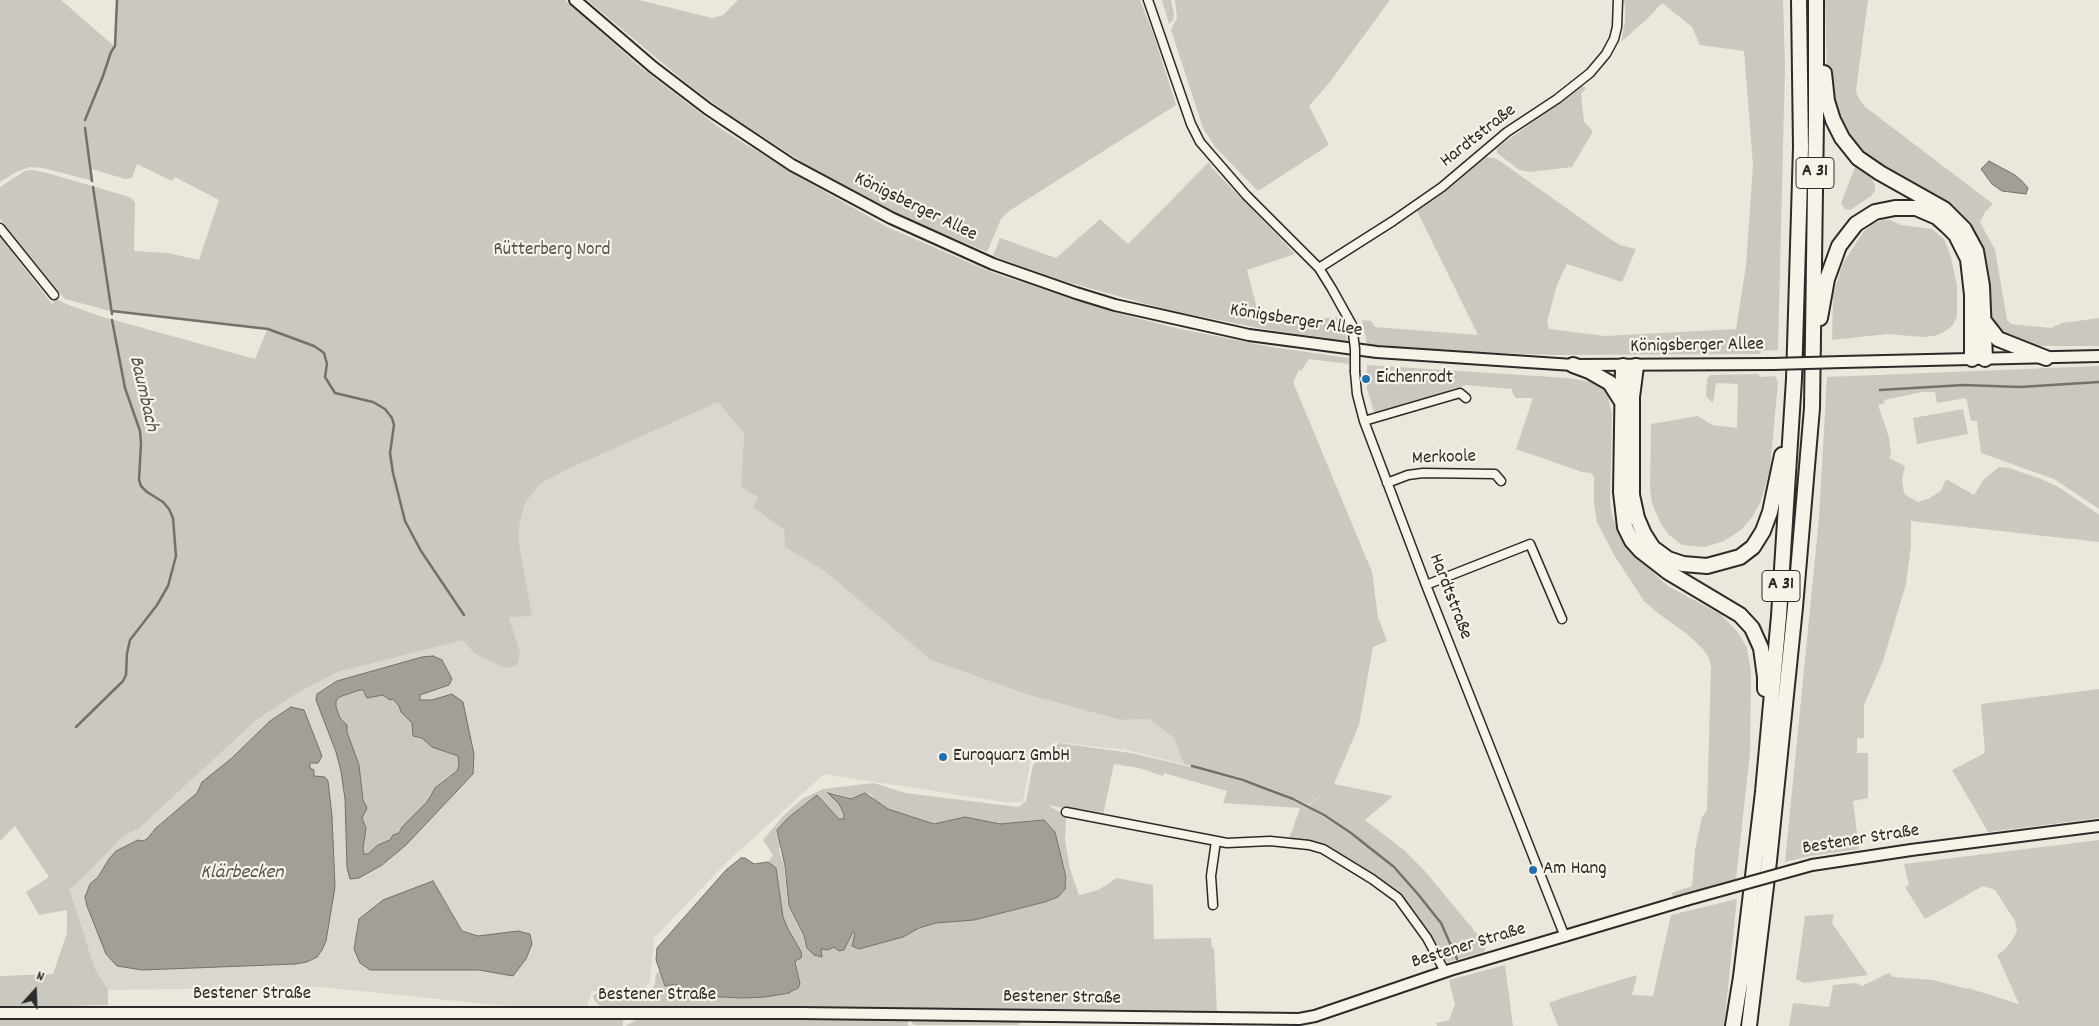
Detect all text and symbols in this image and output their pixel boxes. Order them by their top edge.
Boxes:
street label: Hardtstraße [1437,100,1521,174]
road number: A 31 [1796,158,1834,188]
street label: Königsberger Allee [850,168,980,248]
park label: Rütterberg Nord [494,240,610,262]
street label: Königsberger Allee [1228,300,1364,344]
street label: Königsberger Allee [1630,334,1764,360]
water label: Baumbach [122,354,162,434]
place label: Eichenrodt [1376,368,1453,390]
marker: Eichenrodt [1360,373,1372,385]
street label: Merkoole [1412,446,1476,472]
street label: Hardtstraße [1422,551,1476,643]
road number: A 31 [1762,570,1800,602]
place label: Euroquarz GmbH [953,746,1070,768]
marker: Euroquarz GmbH [937,751,949,763]
street label: Bestener Straße [1801,821,1921,861]
place label: Am Hang [1543,859,1607,881]
water label: Klärbecken [200,862,284,886]
marker: Am Hang [1527,864,1539,876]
street label: Bestener Straße [1409,919,1529,975]
north arrow [10,966,60,1016]
text: N [33,966,47,987]
street label: Bestener Straße [193,984,311,1006]
street label: Bestener Straße [598,985,716,1007]
street label: Bestener Straße [1003,987,1121,1011]

